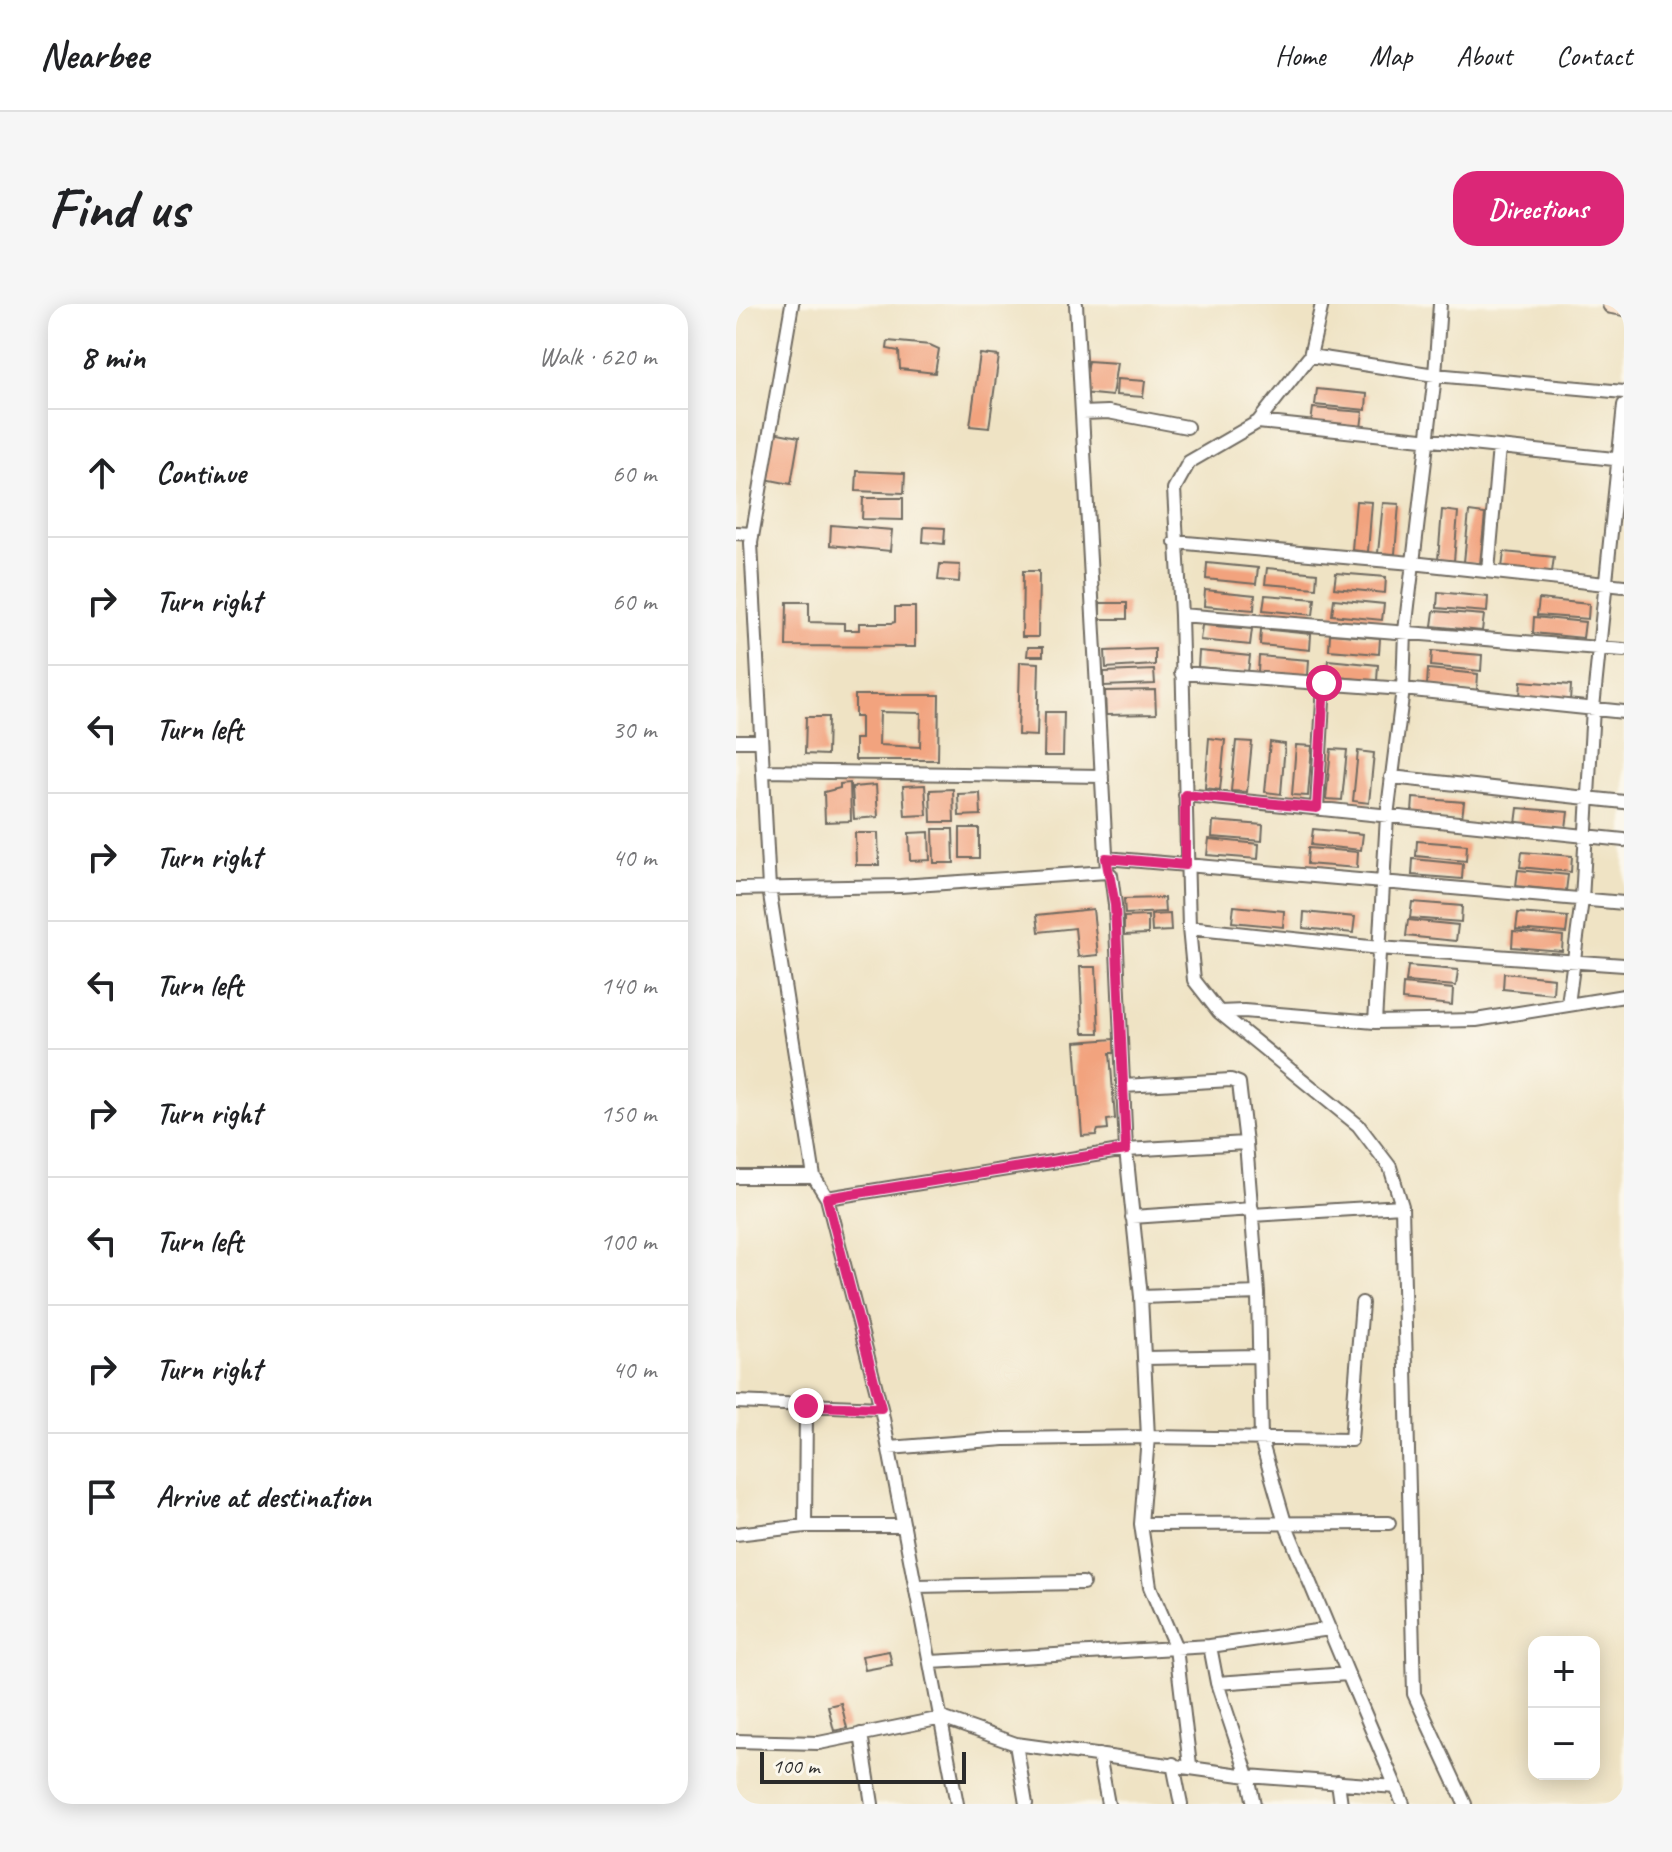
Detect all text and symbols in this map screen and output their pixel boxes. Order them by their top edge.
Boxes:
text: Nearbee [40,32,148,79]
text: Home [1275,38,1325,73]
text: Map [1369,38,1412,73]
text: About [1456,38,1512,73]
text: Contact [1556,38,1632,73]
button: Directions [1453,171,1624,246]
text: Find us [48,173,188,244]
text: 8 min [80,335,145,378]
text: Walk · 620 m [539,340,656,373]
icon: ahead [80,451,124,495]
text: Continue [156,454,246,492]
text: 60 m [612,457,656,490]
icon: right [80,579,124,623]
text: Turn right [156,582,261,620]
text: 60 m [612,585,656,618]
route start [1306,665,1342,701]
icon: left [80,707,124,751]
text: Turn left [156,710,243,748]
text: 30 m [612,713,656,746]
icon: right [80,835,124,879]
text: Turn right [156,838,261,876]
text: 40 m [612,841,656,874]
icon: left [80,963,124,1007]
text: Turn left [156,966,243,1004]
text: 140 m [600,969,656,1002]
icon: right [80,1091,124,1135]
text: Turn right [156,1094,261,1132]
text: 150 m [600,1097,656,1130]
icon: left [80,1219,124,1263]
text: Turn left [156,1222,243,1260]
text: 100 m [600,1225,656,1258]
icon: right [80,1347,124,1391]
text: Turn right [156,1350,261,1388]
text: 40 m [612,1353,656,1386]
route end [788,1388,824,1424]
icon: arrive [80,1475,124,1519]
text: Arrive at destination [156,1478,371,1516]
map controls [1528,1636,1600,1780]
button: + [1528,1636,1600,1708]
button: − [1528,1708,1600,1780]
scale bar [760,1748,966,1784]
text: 100 m [772,1752,819,1780]

